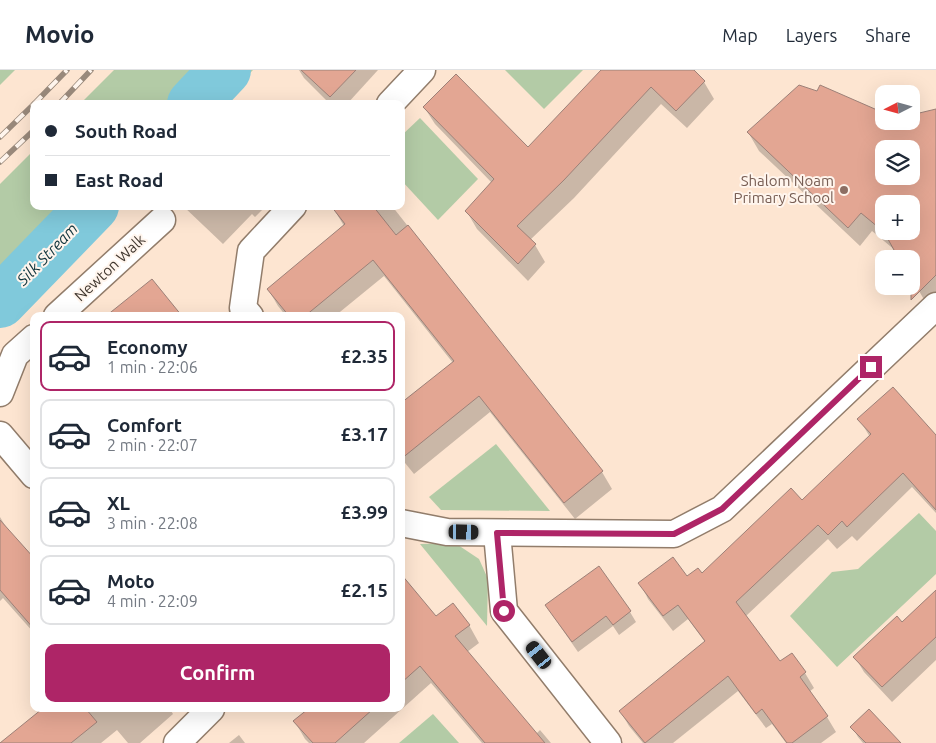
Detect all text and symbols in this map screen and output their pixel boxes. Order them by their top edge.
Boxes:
text: Movio [25,21,95,48]
text: Map [722,25,758,45]
text: Layers [786,25,837,45]
text: Share [865,25,911,45]
north arrow [875,85,920,130]
map controls [875,85,920,295]
text: South Road [75,120,177,142]
button: layers [875,140,920,185]
text: East Road [75,169,163,191]
place label: Shalom Noam Primary School [733,172,834,206]
marker: Shalom Noam Primary School [838,184,850,196]
button: + [875,195,920,240]
water label: Silk Stream [12,219,81,289]
street label: Newton Walk [71,230,149,305]
button: − [875,250,920,295]
icon: car [47,334,92,379]
text: Economy [107,336,188,358]
text: £2.35 [340,345,388,367]
route end [860,356,882,378]
text: 1 min · 22:06 [107,358,198,376]
icon: car [47,412,92,457]
text: Comfort [107,414,182,436]
text: £3.17 [340,423,388,445]
text: 2 min · 22:07 [107,436,198,454]
icon: car [47,490,92,535]
text: XL [107,492,130,514]
text: £3.99 [340,501,388,523]
text: 3 min · 22:08 [107,514,198,532]
car [448,524,479,540]
icon: car [47,568,92,613]
text: Moto [107,570,155,592]
text: £2.15 [340,579,388,601]
text: 4 min · 22:09 [107,592,198,610]
route start [493,600,515,622]
car [523,639,554,671]
button: Confirm [45,644,390,702]

